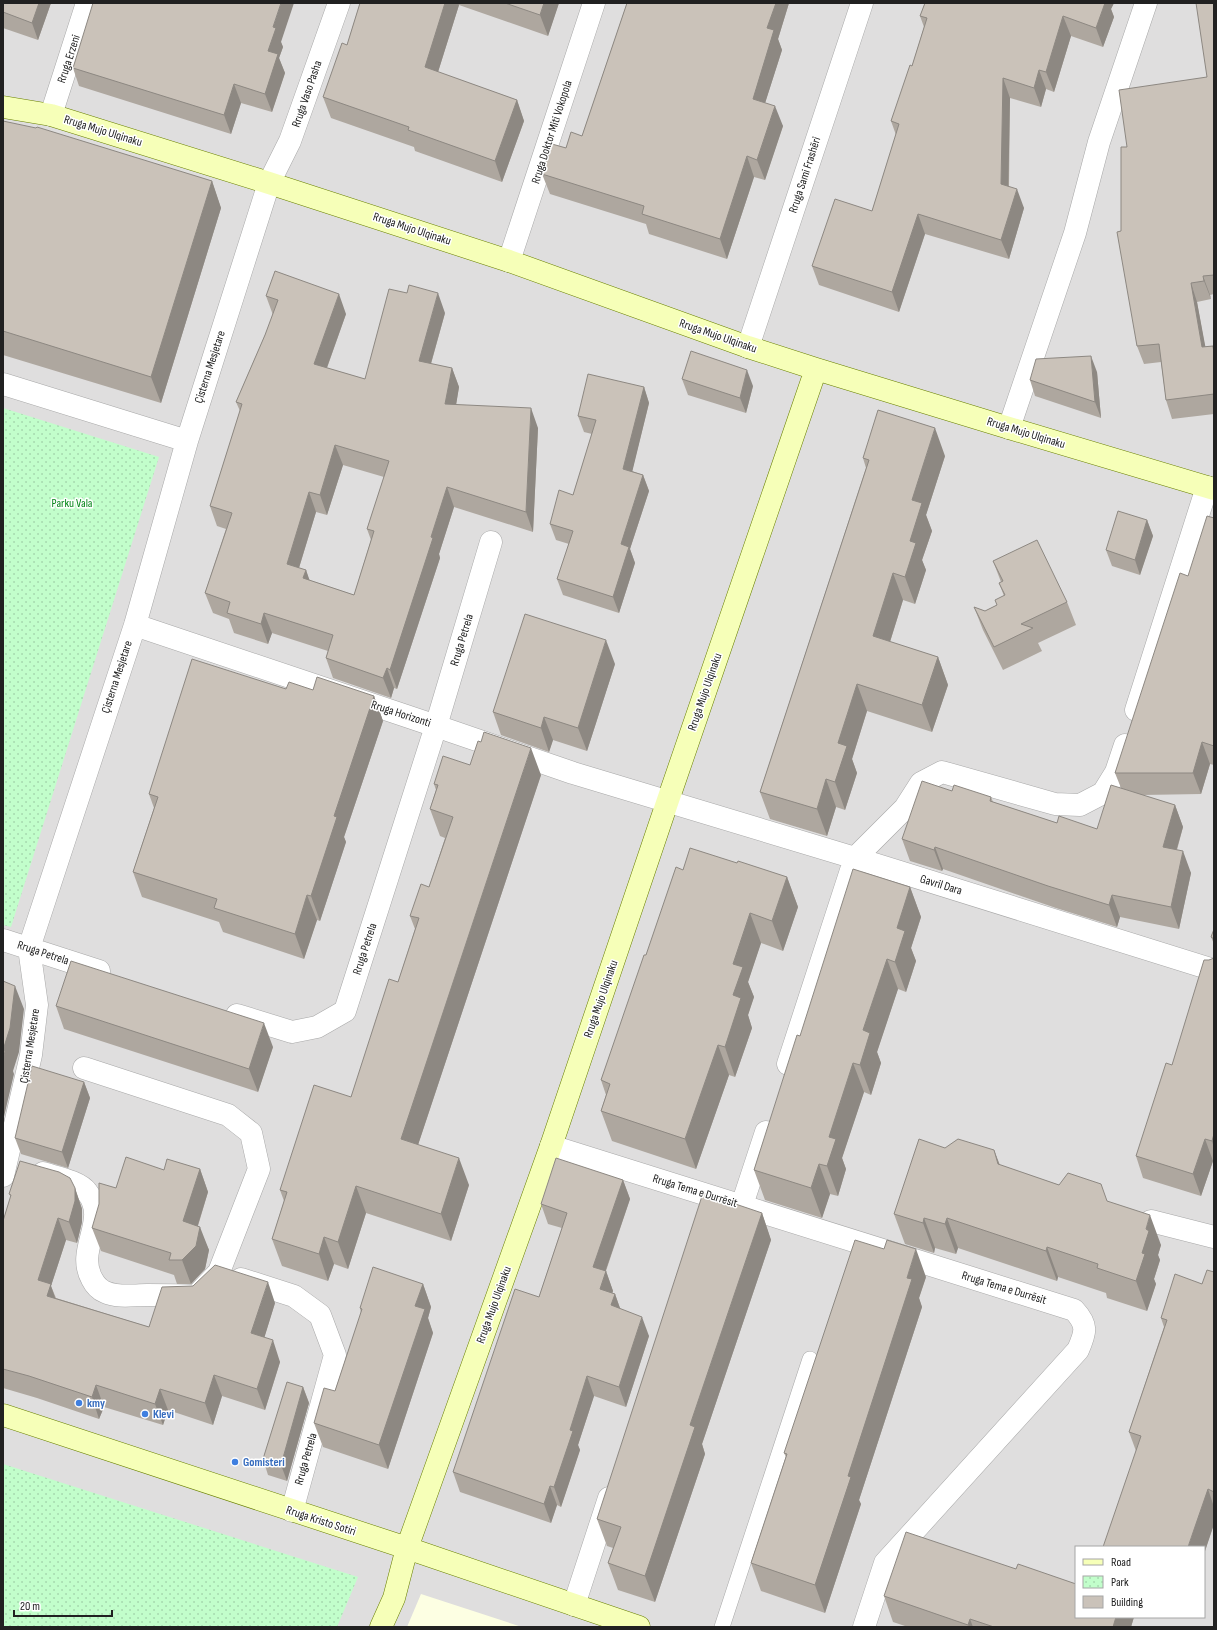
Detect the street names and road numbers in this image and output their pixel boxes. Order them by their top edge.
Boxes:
street label: Rruga Erzeni [54,33,84,85]
street label: Rruga Vaso Pasha [289,58,326,129]
street label: Rruga Doktor Miti Vokopola [528,78,576,186]
street label: Rruga Mujo Ulqinaku [62,112,144,150]
street label: Rruga Sami Frashëri [786,135,824,215]
street label: Rruga Mujo Ulqinaku [371,209,453,249]
street label: Rruga Mujo Ulqinaku [677,316,759,356]
street label: Çisterna Mesjetare [191,329,229,405]
street label: Rruga Mujo Ulqinaku [985,414,1067,452]
street label: Rruga Petrela [447,612,477,668]
street label: Çisterna Mesjetare [98,639,136,715]
street label: Rruga Mujo Ulqinaku [685,651,725,733]
street label: Rruga Horizonti [369,697,433,731]
street label: Gavril Dara [918,872,964,899]
street label: Rruga Petrela [350,921,381,977]
street label: Rruga Petrela [15,938,71,969]
street label: Rruga Mujo Ulqinaku [581,958,621,1040]
street label: Çisterna Mesjetare [17,1007,43,1084]
street label: Rruga Tema e Durrësit [651,1171,739,1211]
street label: Rruga Mujo Ulqinaku [473,1264,515,1346]
street label: Rruga Tema e Durrësit [960,1268,1048,1308]
street label: Rruga Petrela [291,1431,321,1487]
street label: Rruga Kristo Sotiri [284,1503,358,1539]

